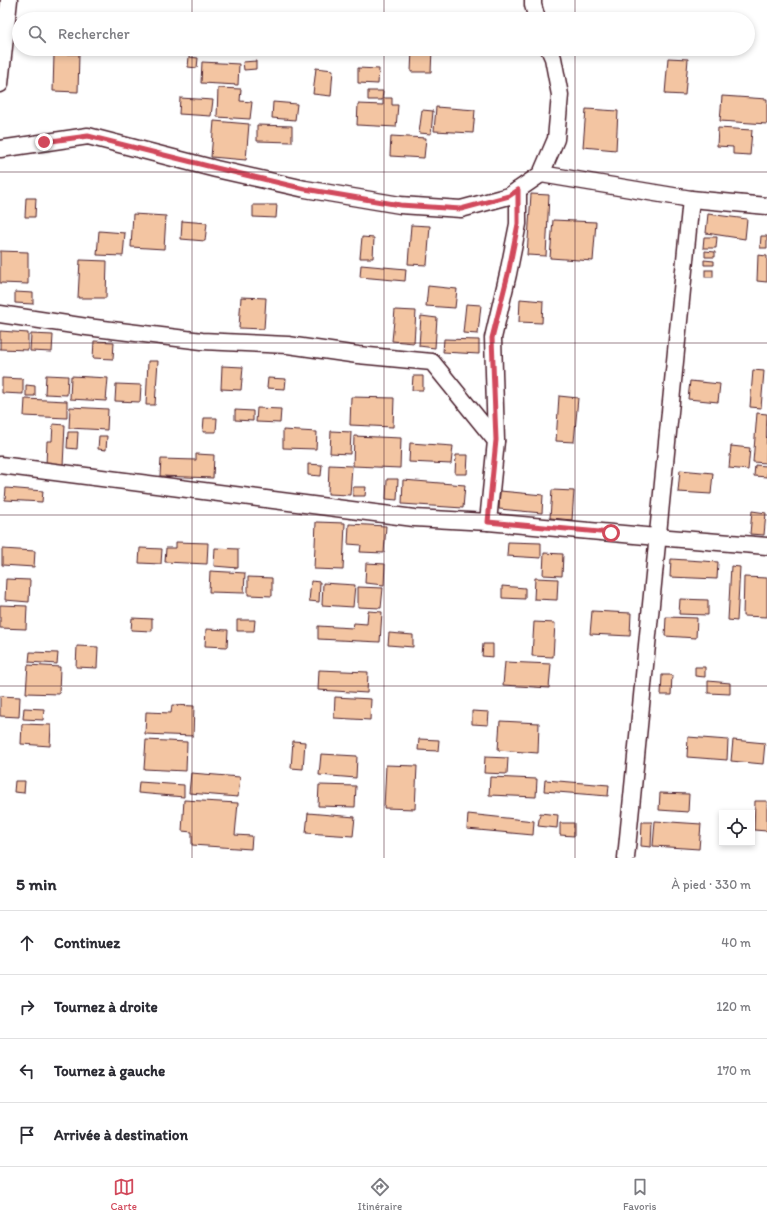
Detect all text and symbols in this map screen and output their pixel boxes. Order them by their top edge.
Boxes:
search box [12,12,755,56]
icon: search [26,23,48,45]
text: Rechercher [58,25,130,43]
route end [35,133,53,151]
route start [602,524,620,542]
map controls [719,810,755,846]
button: locate [719,810,755,846]
text: 5 min [16,874,56,894]
text: À pied · 330 m [671,877,751,892]
icon: ahead [16,932,38,954]
text: Continuez [54,934,120,952]
text: 40 m [721,935,751,950]
icon: right [16,996,38,1018]
text: Tournez à droite [54,998,158,1016]
text: 120 m [716,999,751,1014]
icon: left [16,1060,38,1082]
text: Tournez à gauche [54,1062,165,1080]
text: 170 m [717,1063,751,1078]
icon: arrive [16,1124,38,1146]
text: Arrivée à destination [54,1126,188,1144]
tab: Carte [110,1176,137,1213]
tab: Itinéraire [358,1176,402,1213]
tab: Favoris [623,1176,657,1213]

